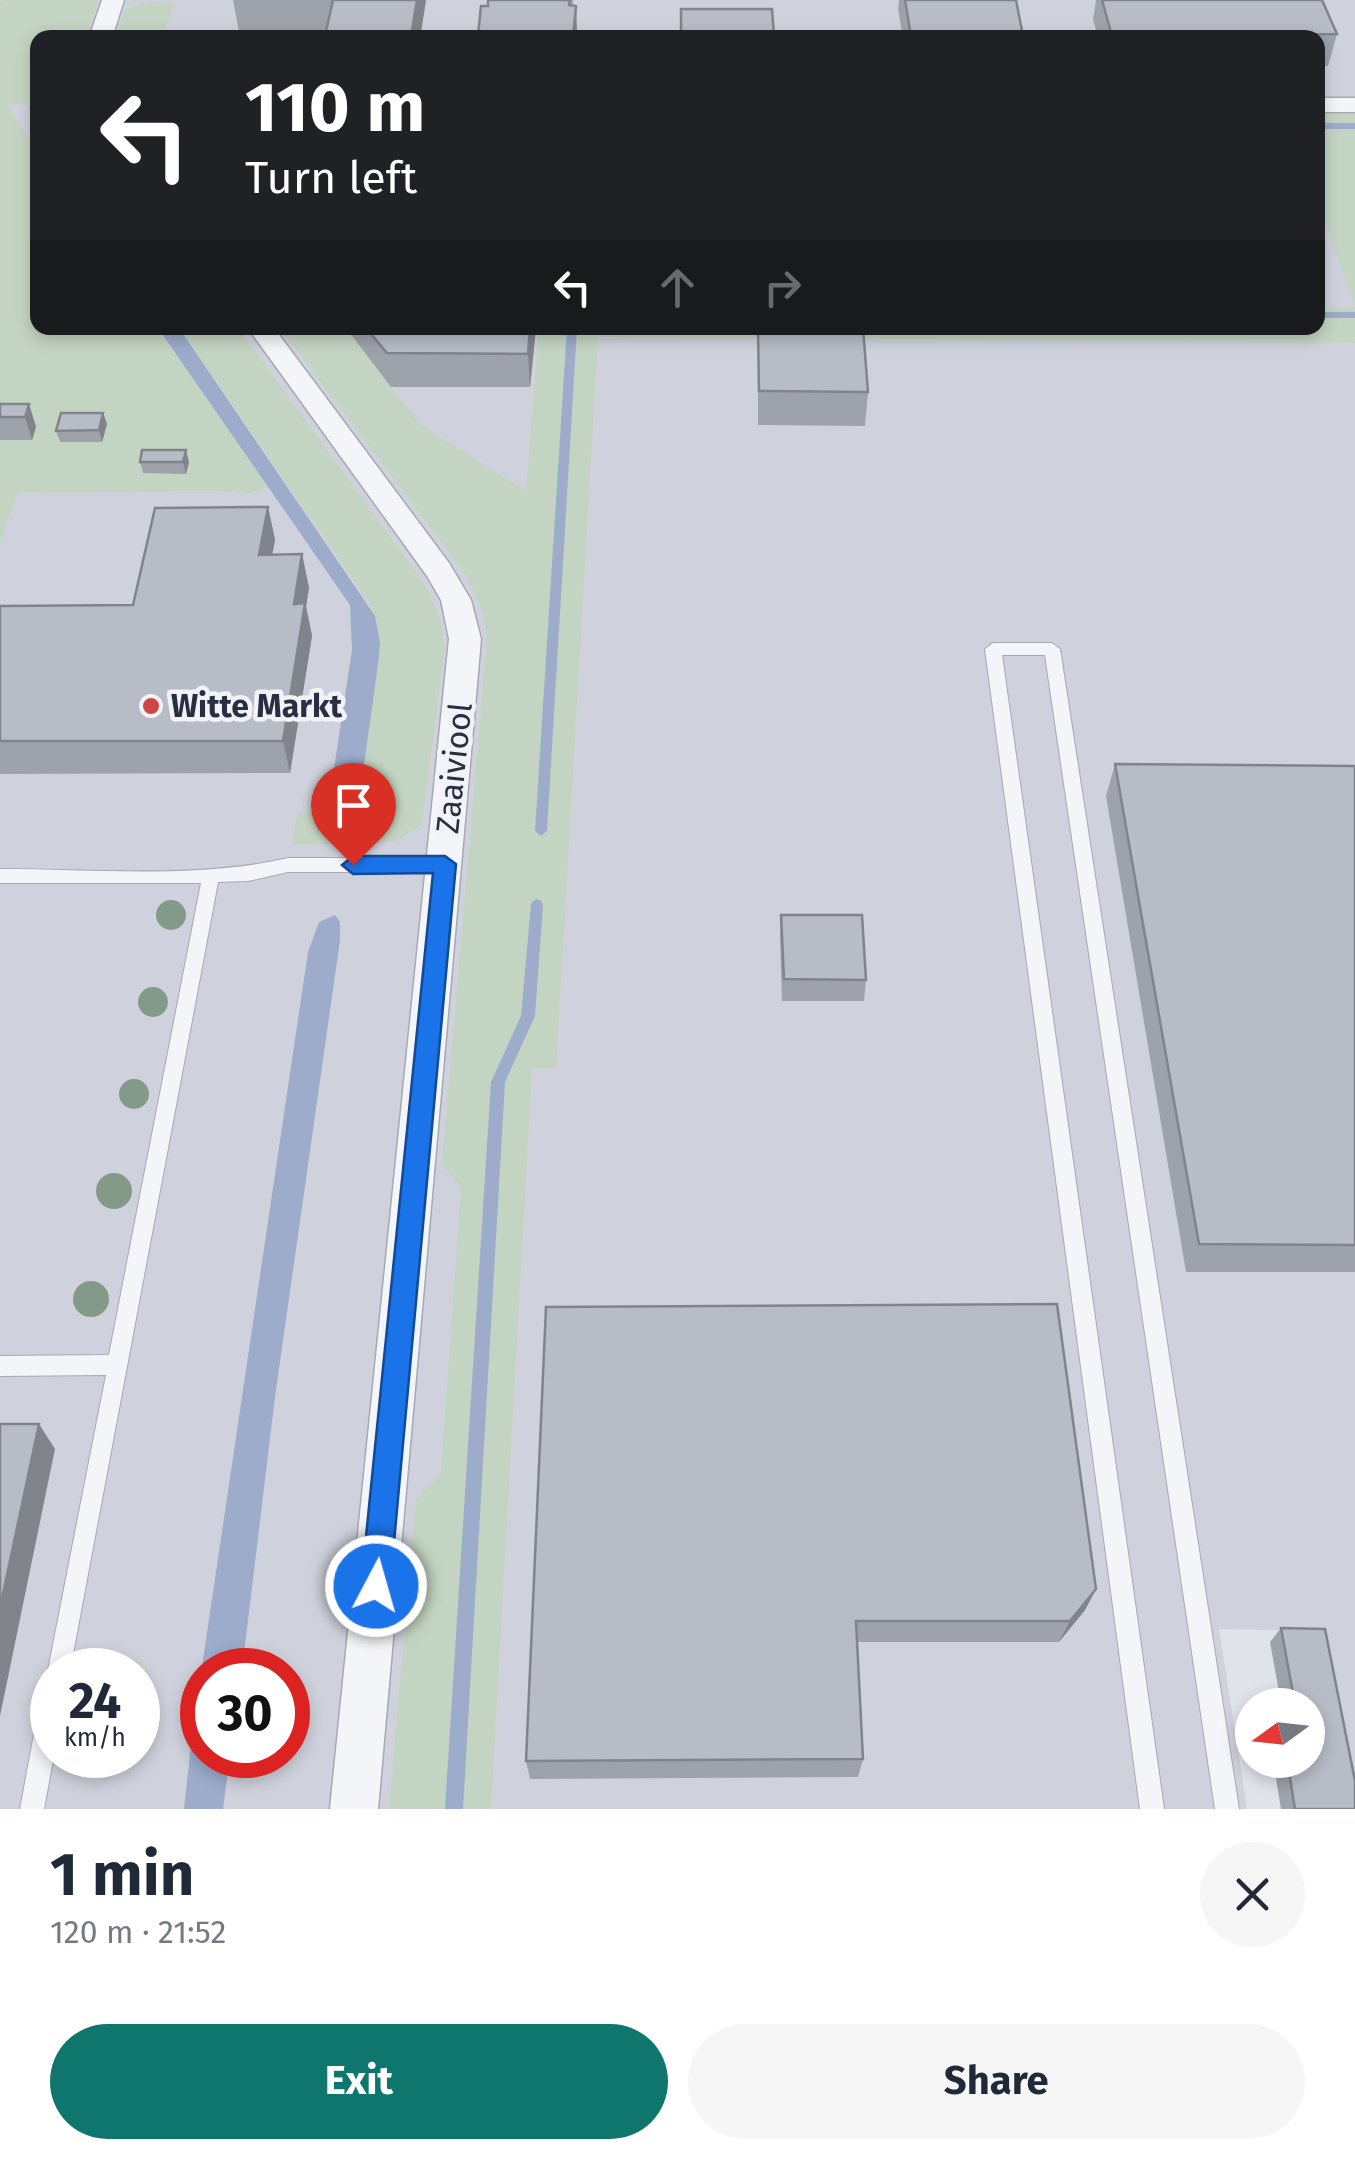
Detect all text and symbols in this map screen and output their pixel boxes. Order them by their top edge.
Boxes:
text: 110 m [245,66,425,150]
icon: left [80,70,210,200]
text: Turn left [245,151,417,205]
icon: left [545,260,600,315]
icon: ahead [650,260,705,315]
icon: right [755,260,810,315]
place label: Witte Markt [171,687,343,725]
marker: Witte Markt [140,695,162,717]
street label: Zaaiviool [428,701,480,835]
pin [311,763,396,866]
icon: arrive [326,778,381,833]
position arrow [324,1534,428,1638]
speed limit sign: 30 [180,1648,310,1778]
text: 24 [69,1671,121,1731]
north arrow [1235,1688,1325,1778]
map controls [1235,1688,1325,1778]
text: km/h [64,1723,126,1753]
text: 1 min [50,1839,194,1911]
button: close [1200,1842,1305,1947]
text: 120 m · 21:52 [50,1913,226,1951]
button: Exit [50,2024,668,2139]
button: Share [688,2024,1305,2139]

